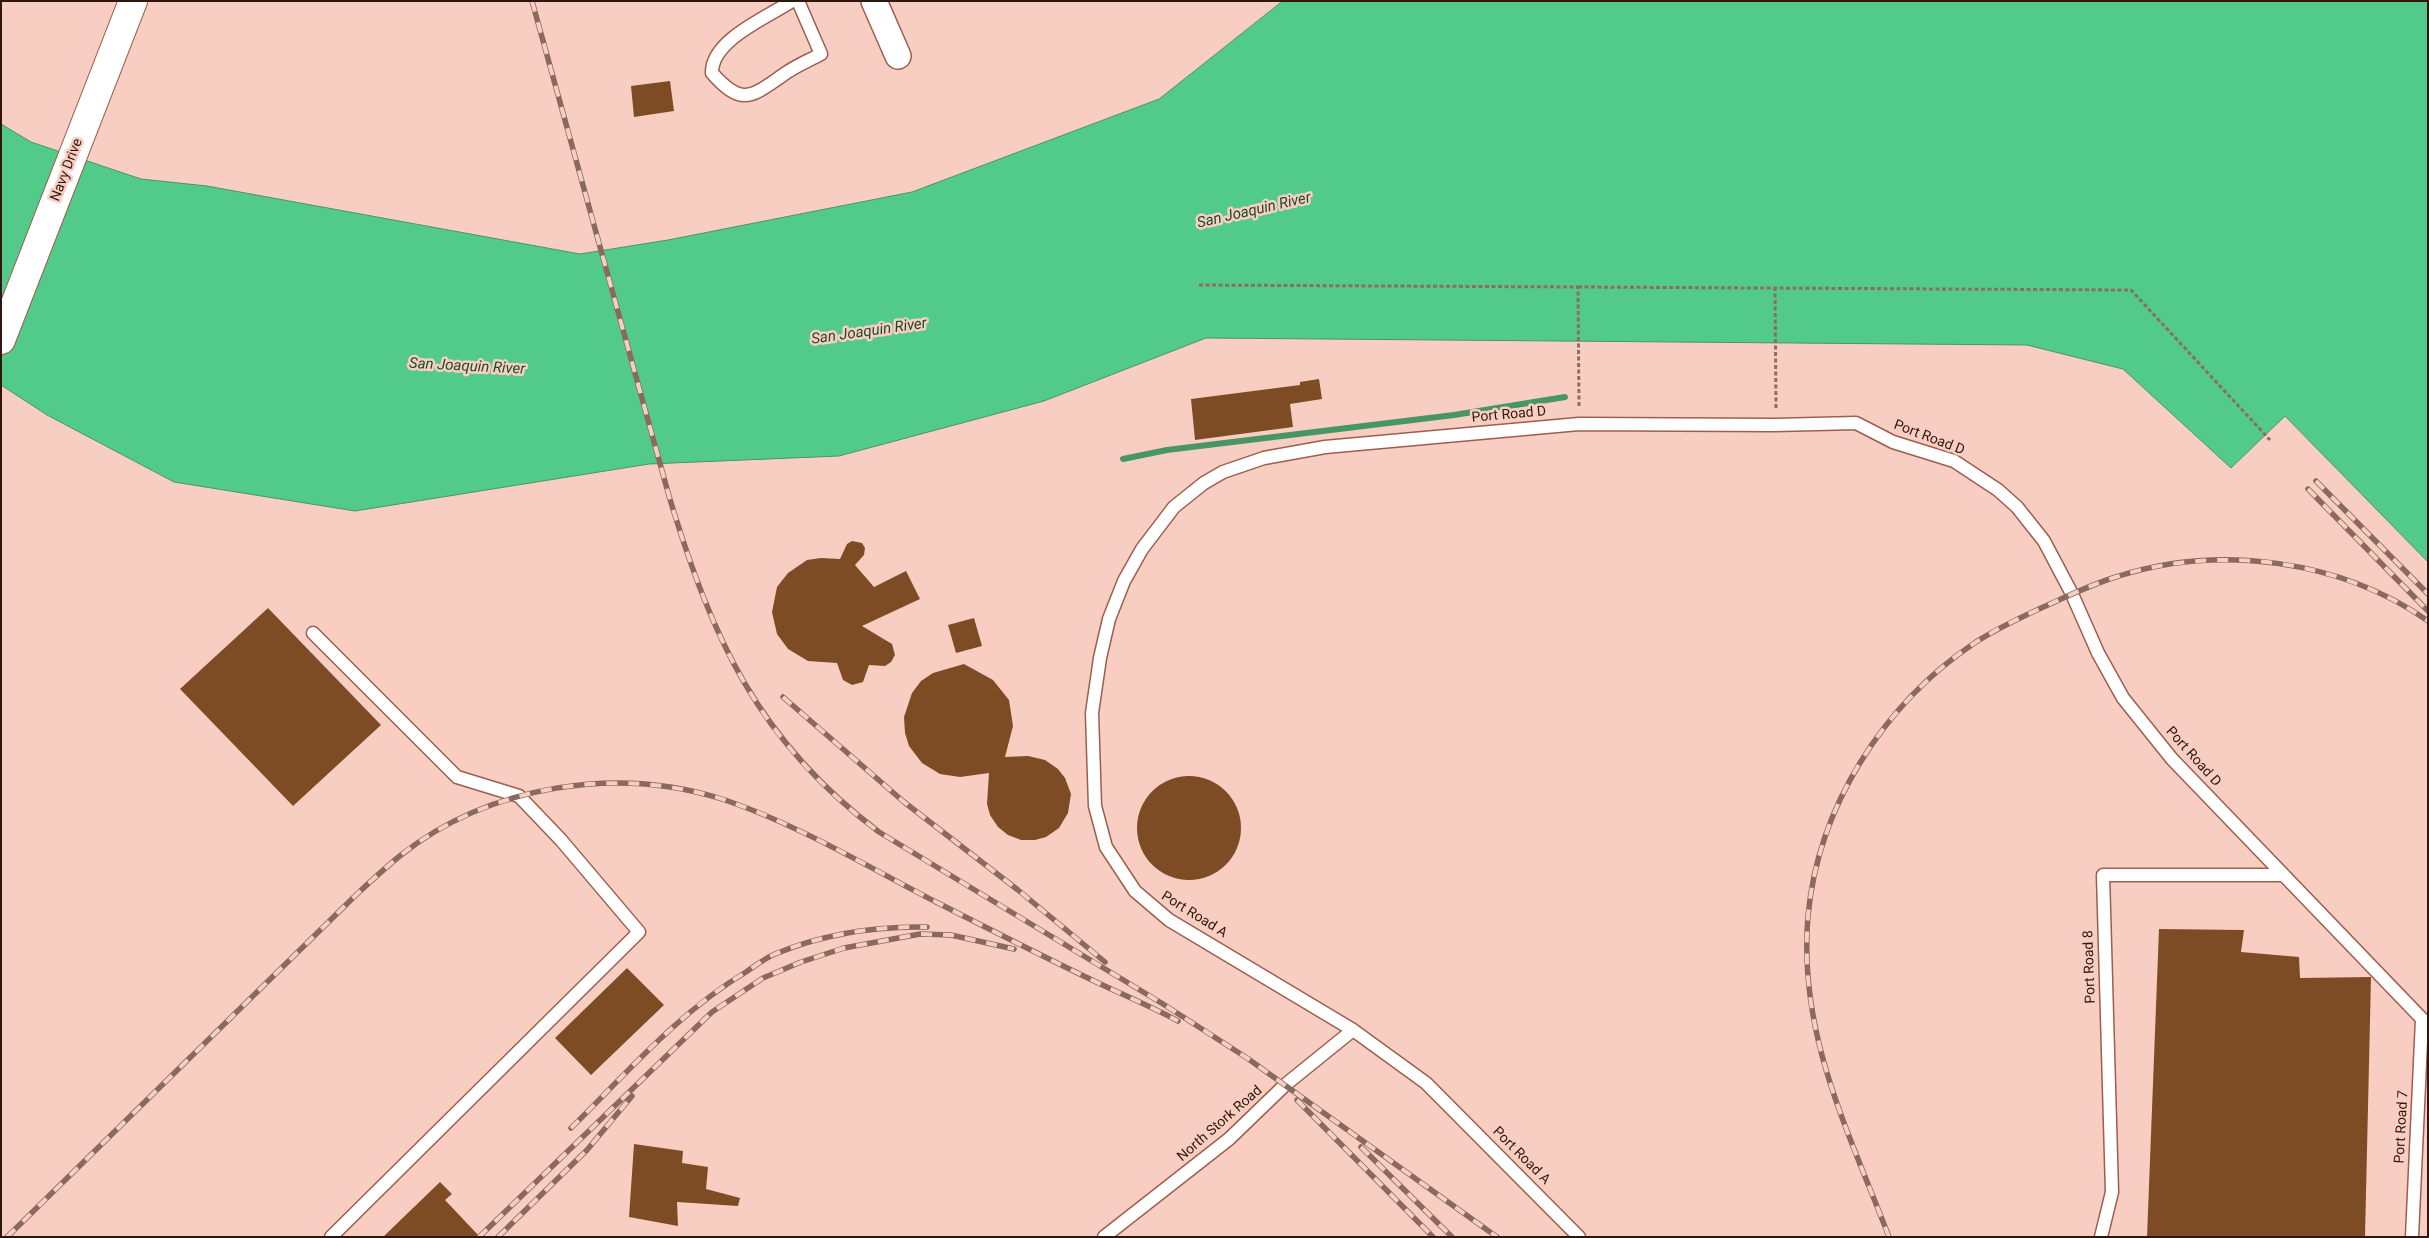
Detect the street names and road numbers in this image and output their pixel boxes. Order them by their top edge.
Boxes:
street label: Navy Drive [47,136,87,204]
street label: Port Road D [1471,403,1547,427]
street label: Port Road D [1891,417,1967,459]
street label: Port Road D [2162,724,2224,790]
street label: Port Road A [1158,888,1230,942]
street label: Port Road 8 [2080,930,2100,1004]
street label: North Stork Road [1174,1083,1266,1165]
street label: Port Road 7 [2392,1090,2412,1164]
street label: Port Road A [1489,1124,1553,1188]

